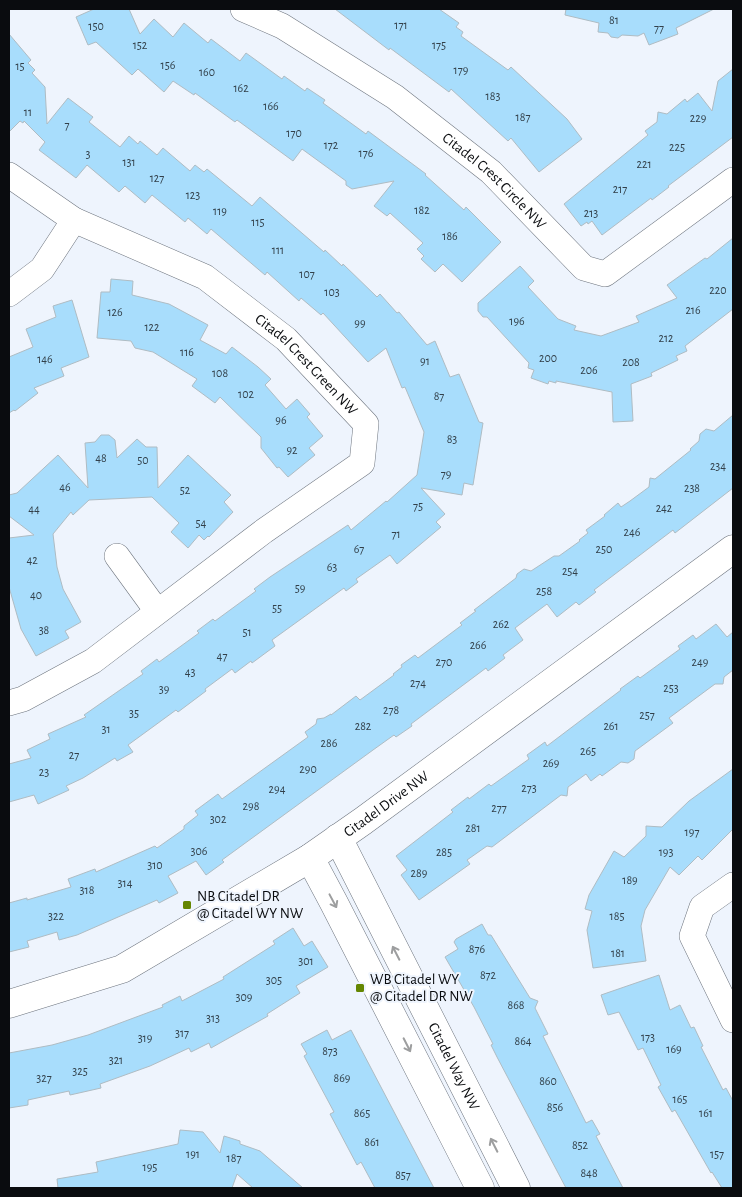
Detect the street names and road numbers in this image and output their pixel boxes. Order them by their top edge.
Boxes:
street label: Citadel Crest Circle NW [439,130,549,232]
street label: Citadel Crest Green NW [252,311,361,418]
street label: Citadel Drive NW [341,768,432,840]
street label: Citadel Way NW [425,1020,482,1113]

